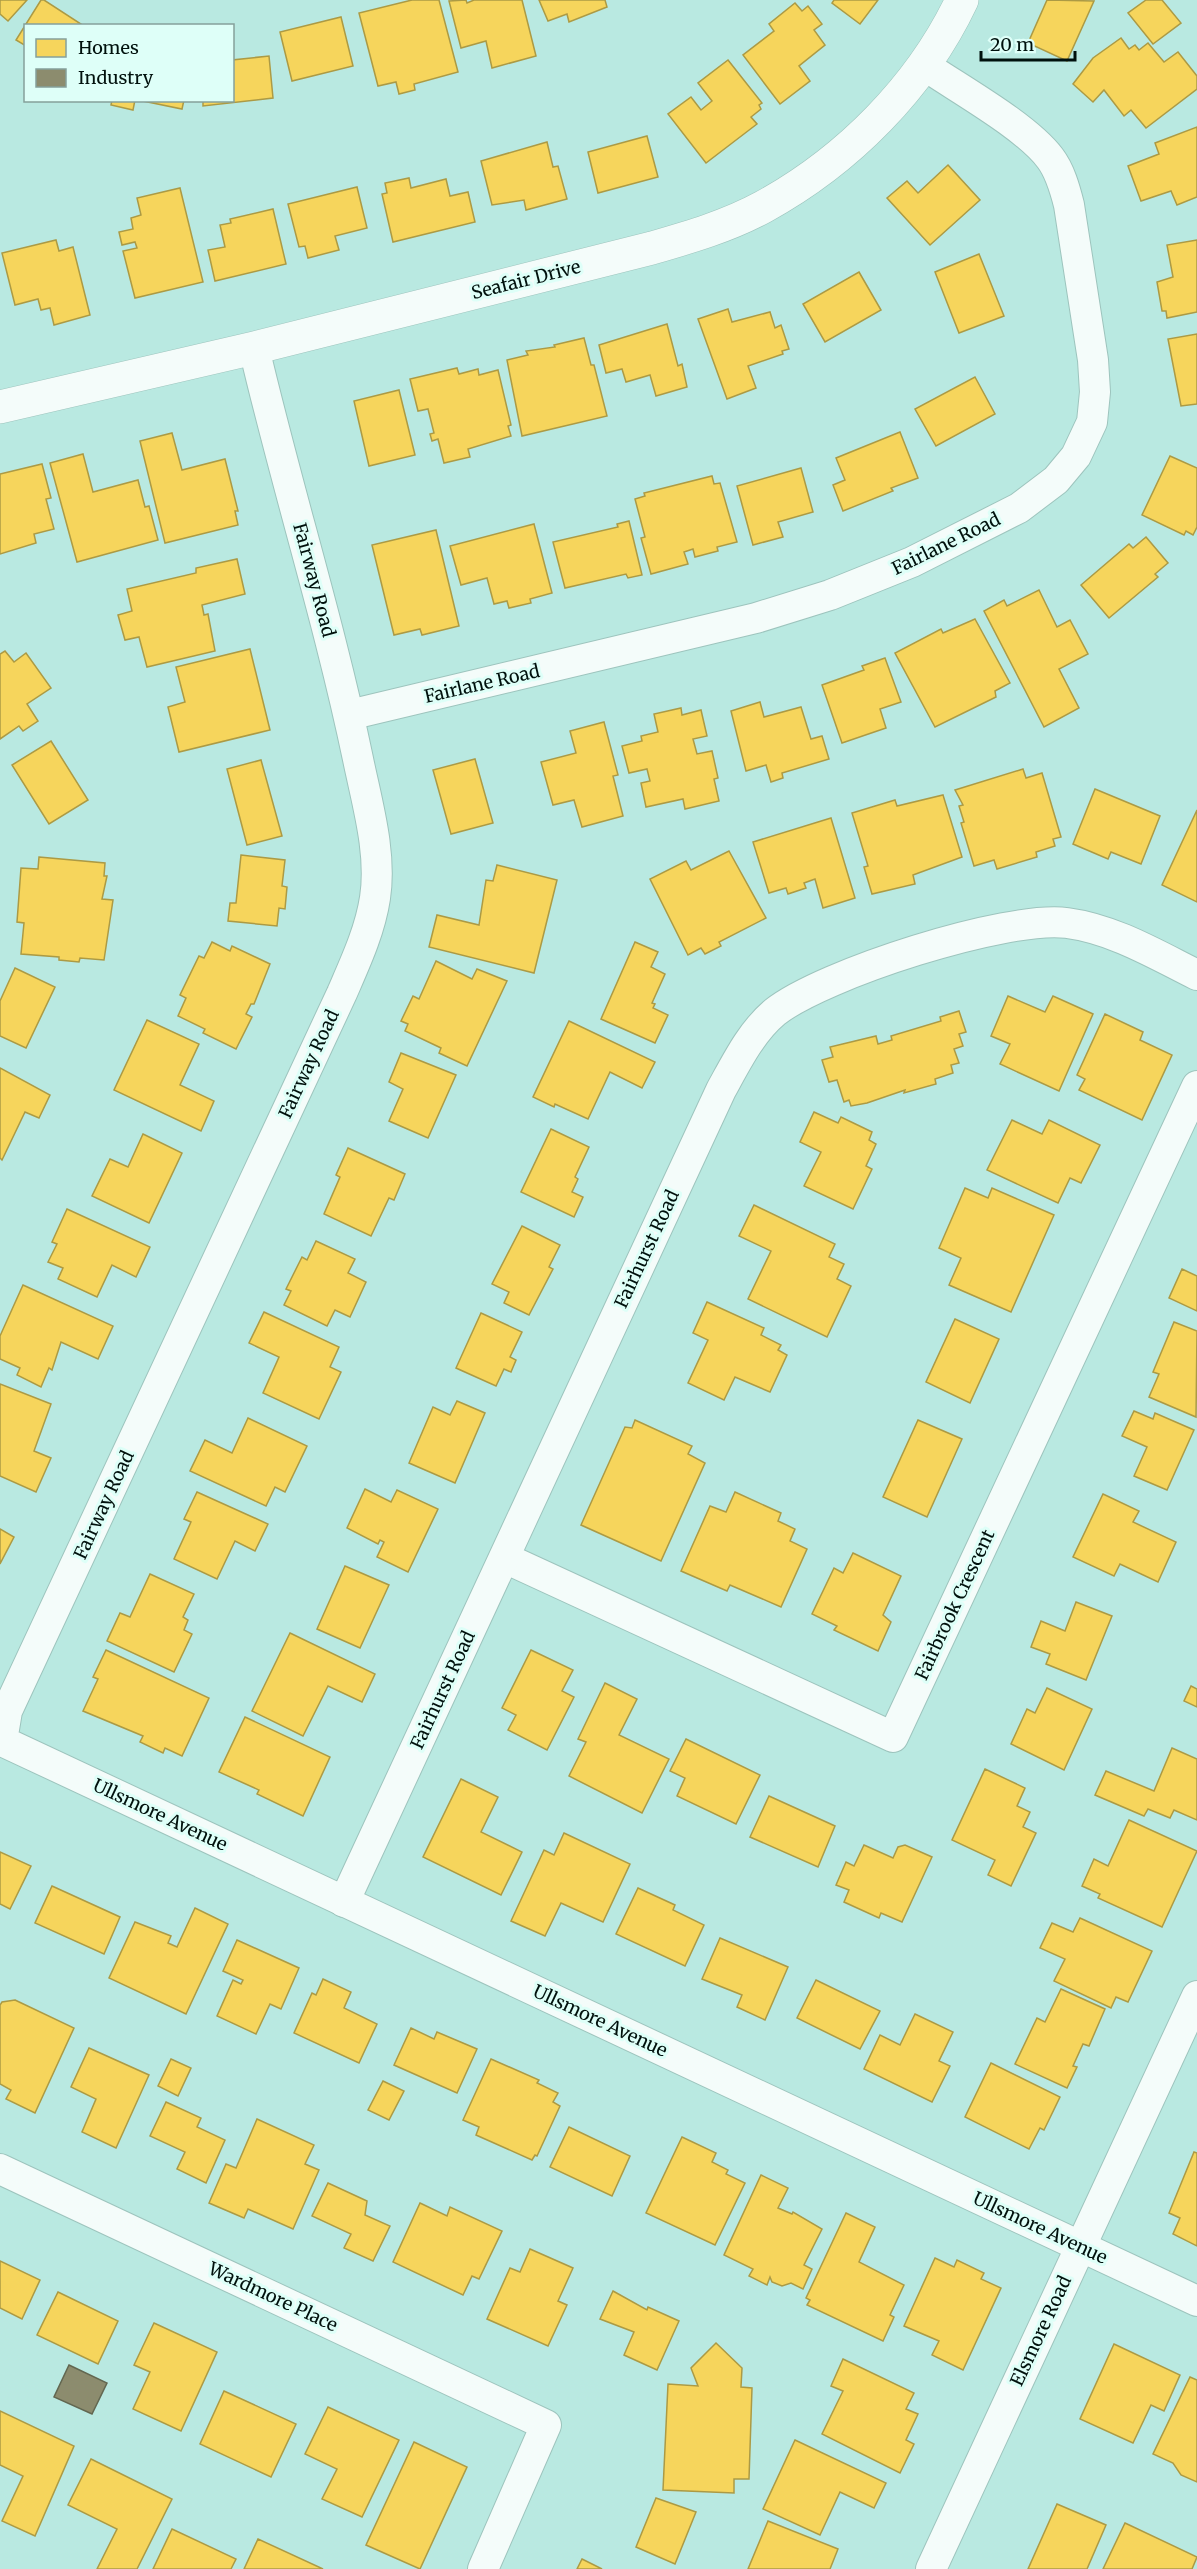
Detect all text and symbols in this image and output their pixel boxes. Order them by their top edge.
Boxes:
legend [24,24,234,102]
scale bar [981,24,1076,62]
text: 20 m [990,33,1034,56]
text: Homes [78,36,139,59]
text: Industry [78,66,154,89]
street label: Seafair Drive [469,255,583,304]
street label: Fairlane Road [888,507,1004,580]
street label: Fairway Road [288,520,341,640]
street label: Fairlane Road [422,659,542,708]
street label: Fairway Road [273,1006,344,1122]
street label: Fairhurst Road [609,1186,684,1312]
street label: Fairway Road [68,1447,139,1563]
street label: Fairbrook Crescent [910,1526,1000,1684]
street label: Fairhurst Road [405,1627,480,1753]
street label: Ullsmore Avenue [89,1773,231,1856]
street label: Ullsmore Avenue [529,1979,671,2062]
street label: Ullsmore Avenue [969,2186,1111,2269]
street label: Wardmore Place [204,2256,341,2337]
street label: Elsmore Road [1005,2272,1076,2390]

